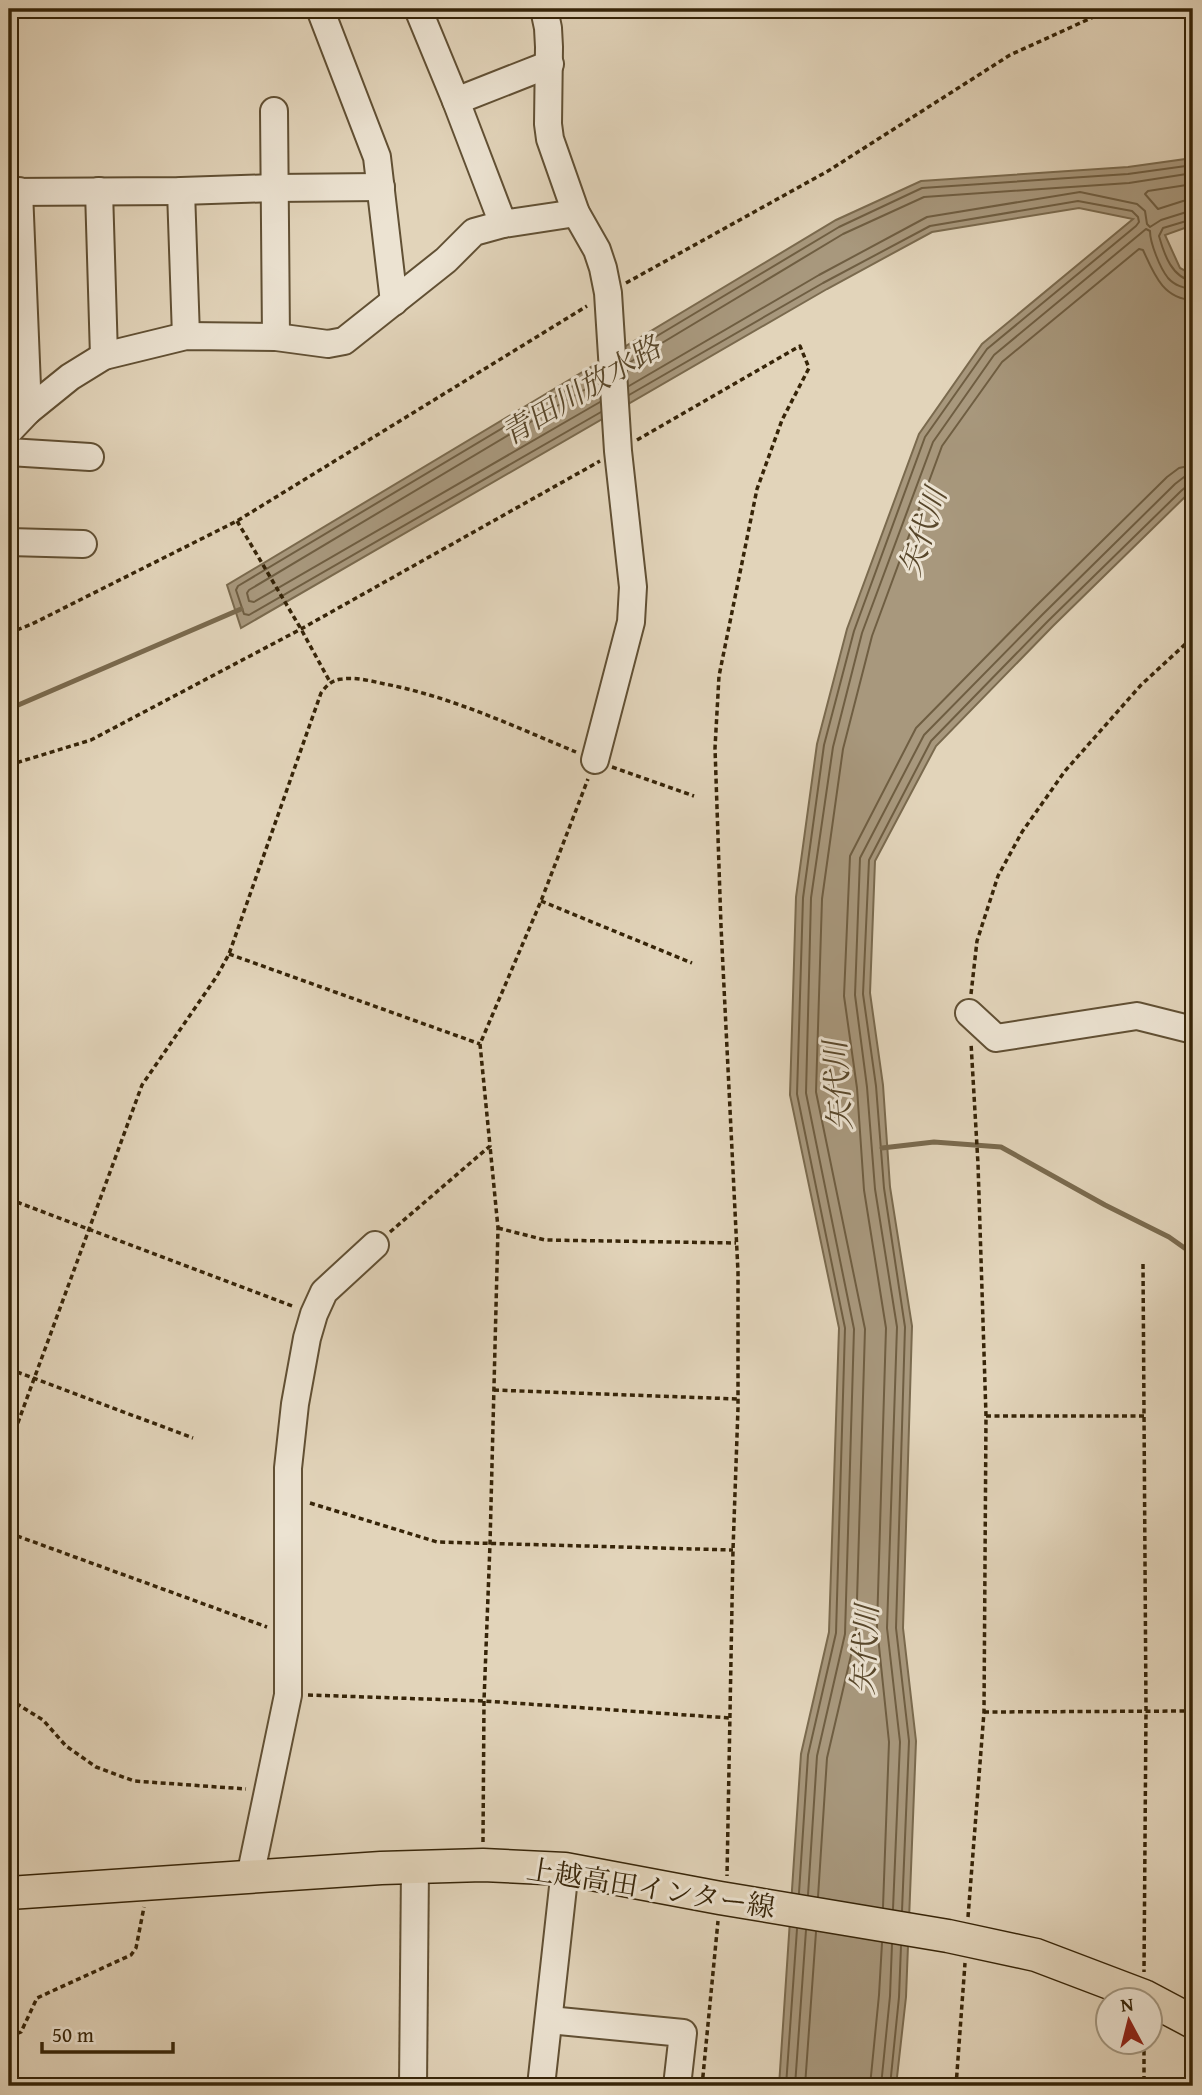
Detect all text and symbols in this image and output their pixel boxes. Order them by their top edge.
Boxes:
water label: 青田川放水路 [492,324,671,455]
water label: 矢代川 [887,479,958,581]
water label: 矢代川 [812,1037,862,1132]
water label: 矢代川 [840,1601,888,1696]
street label: 上越高田インター線 [524,1848,778,1927]
north arrow [1094,1986,1164,2056]
text: N [1119,1989,1135,2019]
scale bar [42,2011,173,2055]
text: 50 m [52,2019,94,2050]

